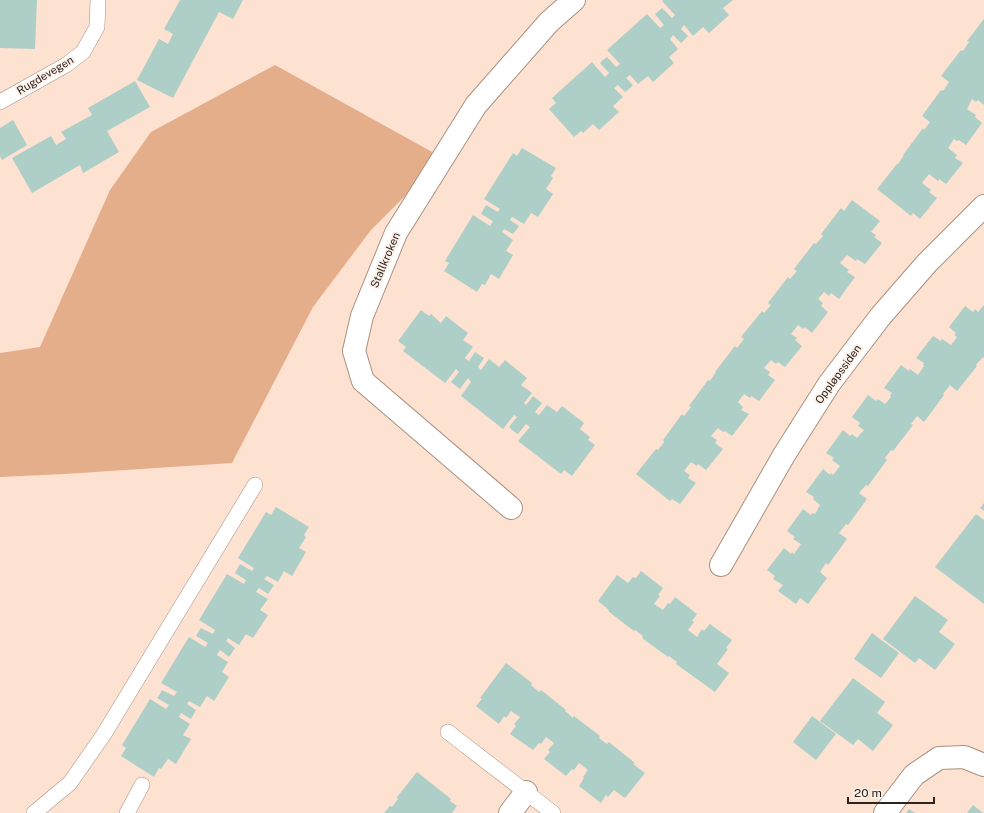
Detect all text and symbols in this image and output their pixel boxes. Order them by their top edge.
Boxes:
street label: Rugdevegen [15,53,75,97]
street label: Stallkroken [368,230,402,290]
street label: Oppløpssiden [813,342,863,406]
scale bar [848,779,934,805]
text: 20 m [854,786,882,800]

